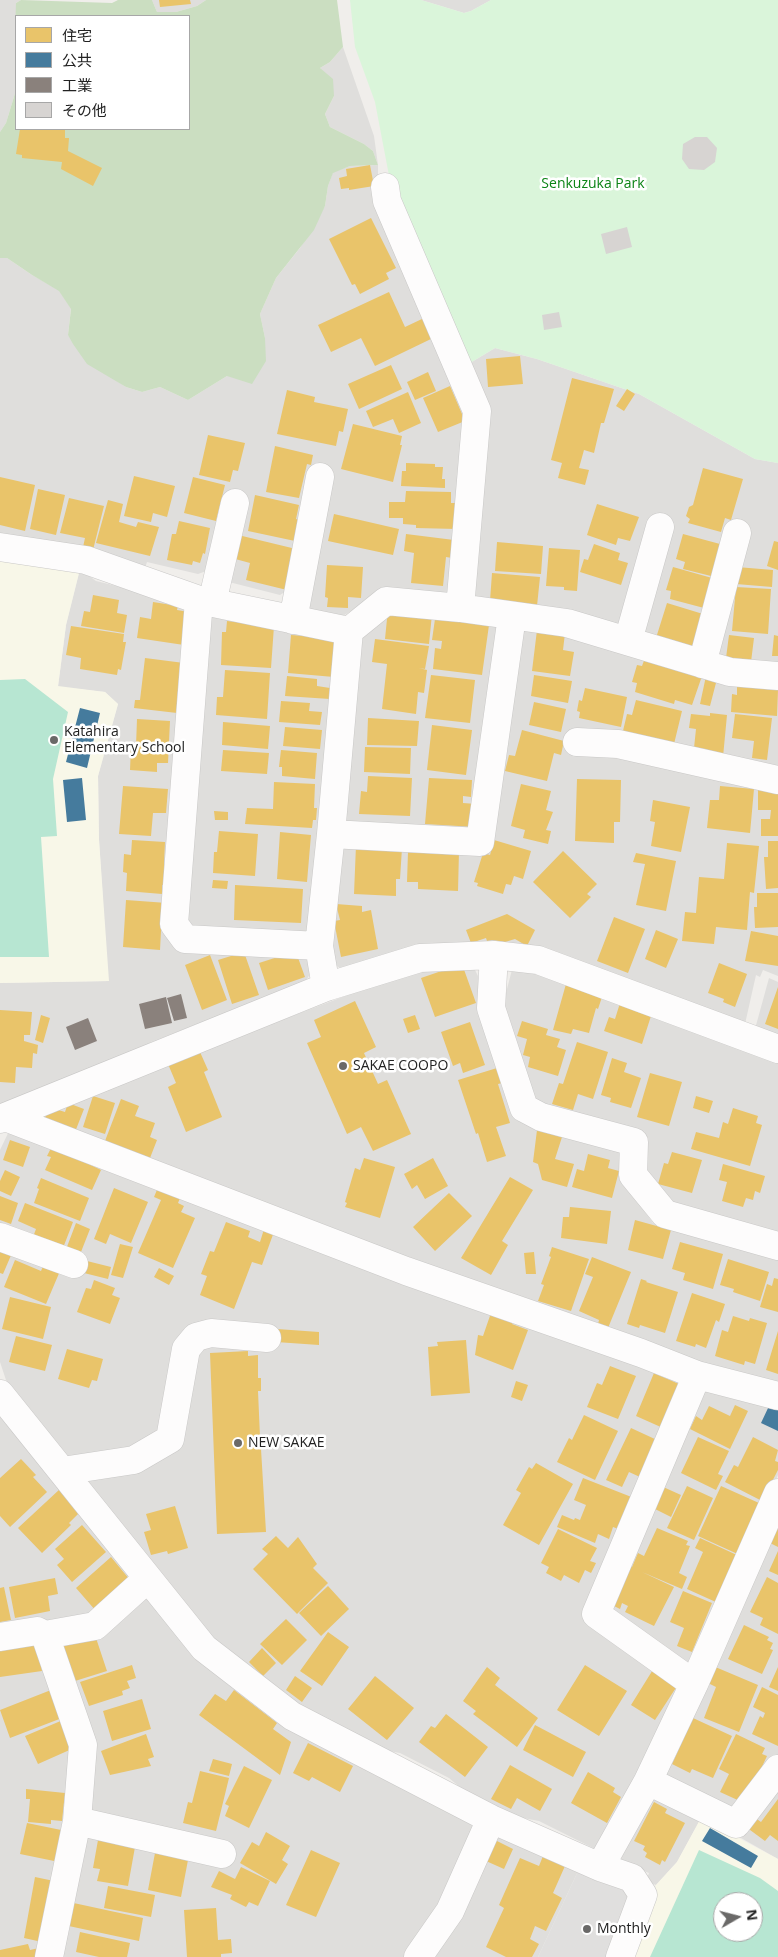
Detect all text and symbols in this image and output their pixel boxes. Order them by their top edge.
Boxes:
legend [15,15,190,130]
text: 住宅 [62,25,92,45]
text: 公共 [62,50,92,70]
text: 工業 [62,75,92,95]
text: その他 [62,100,107,120]
park label: Senkuzuka Park [541,176,645,192]
place label: Katahira Elementary School [64,724,185,756]
marker: Katahira Elementary School [48,734,60,746]
place label: SAKAE COOPO [353,1058,448,1074]
marker: SAKAE COOPO [337,1060,349,1072]
place label: NEW SAKAE [248,1435,325,1451]
marker: NEW SAKAE [232,1437,244,1449]
north arrow [713,1892,763,1942]
text: N [742,1908,763,1922]
place label: Monthly [597,1921,651,1937]
marker: Monthly [581,1923,593,1935]

